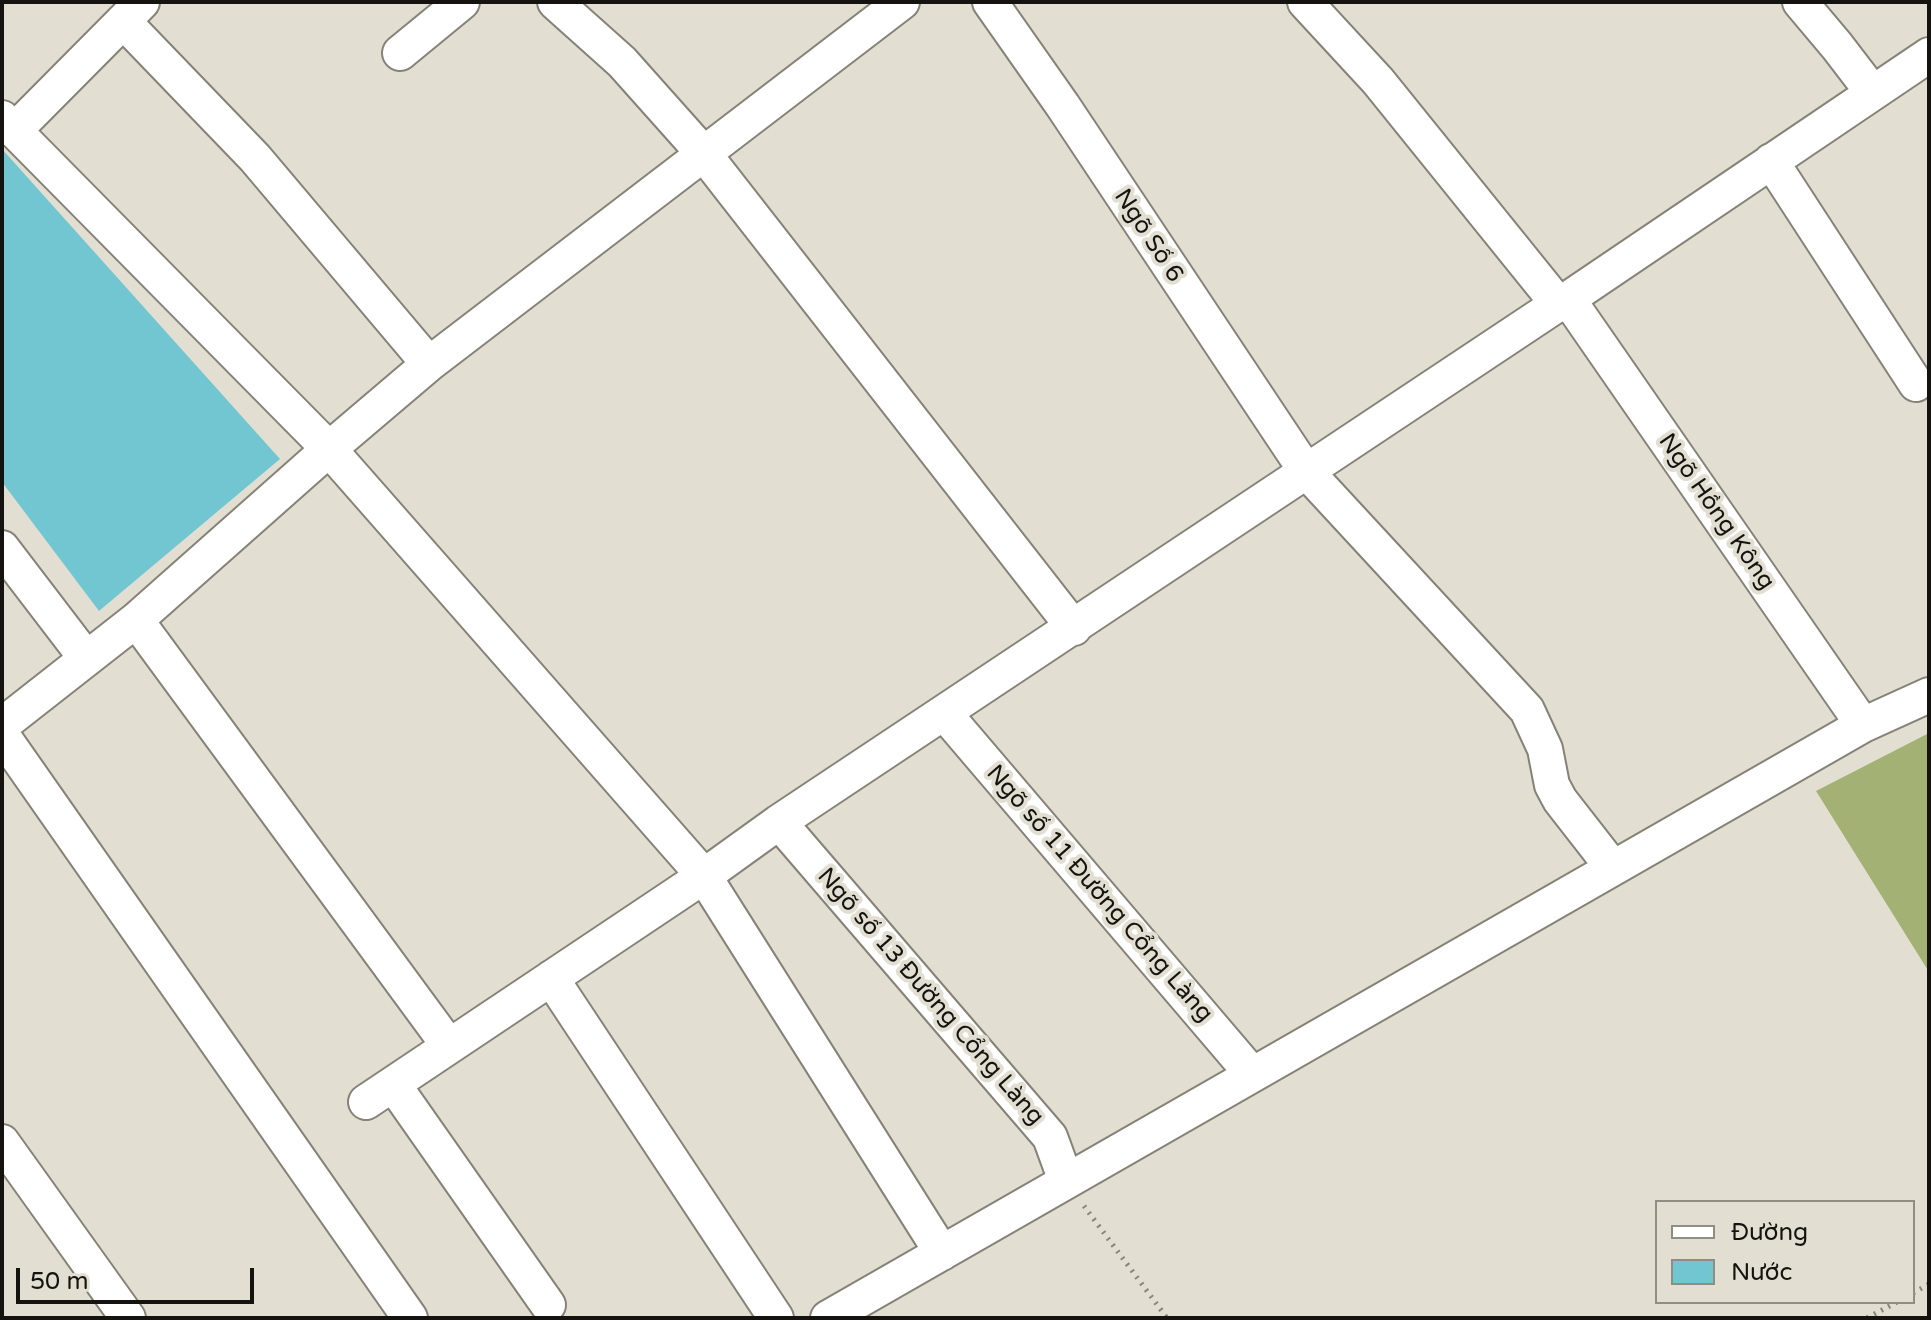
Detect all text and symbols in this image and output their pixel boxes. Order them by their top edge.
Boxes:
street label: Ngõ Số 6 [1107,184,1189,288]
street label: Ngõ Hồng Kông [1652,428,1780,596]
street label: Ngõ số 11 Đường Cổng Làng [980,760,1218,1028]
street label: Ngõ số 13 Đường Cổng Làng [811,863,1049,1131]
legend [1655,1200,1915,1304]
text: Đường [1731,1218,1808,1247]
scale bar [20,1252,258,1302]
text: Nước [1731,1258,1792,1287]
text: 50 m [30,1267,88,1296]

